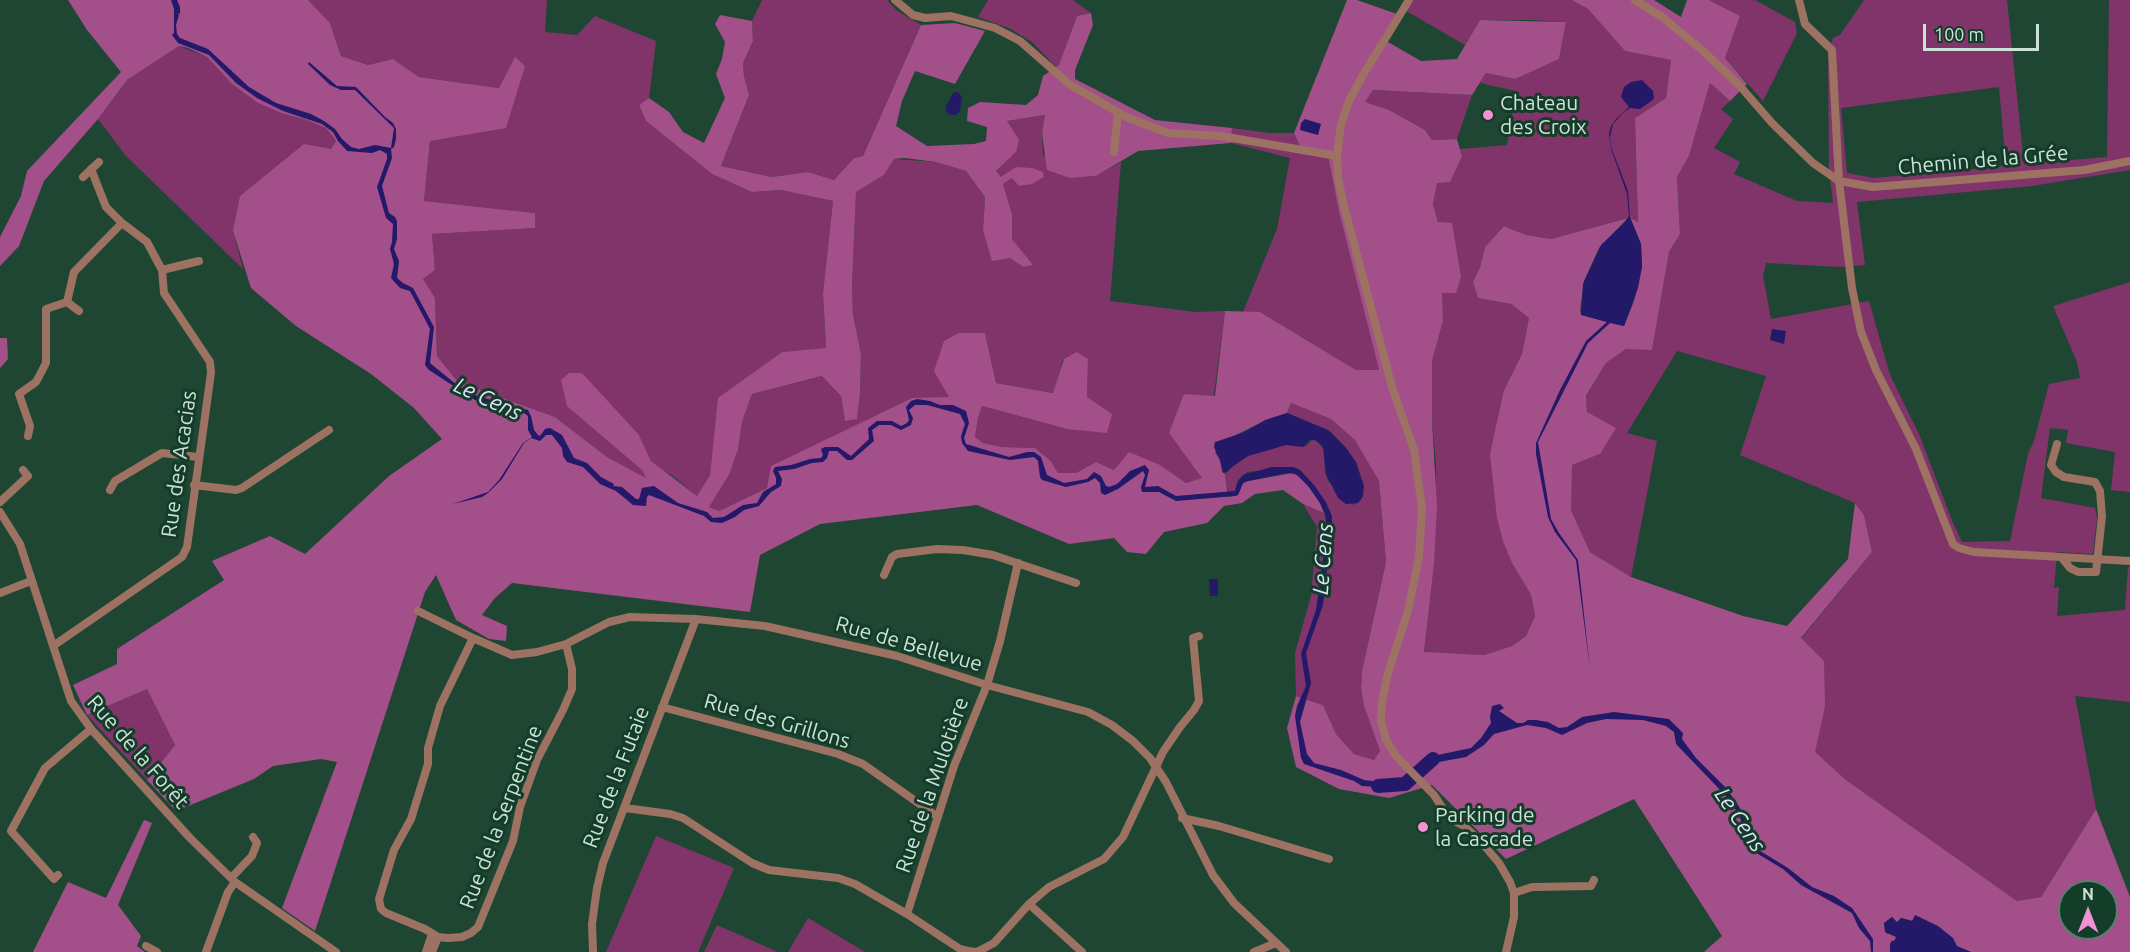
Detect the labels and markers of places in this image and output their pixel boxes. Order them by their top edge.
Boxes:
place label: Chateau des Croix [1500,90,1587,140]
marker: Chateau des Croix [1481,108,1495,122]
place label: Parking de la Cascade [1435,802,1535,852]
marker: Parking de la Cascade [1416,820,1430,834]

